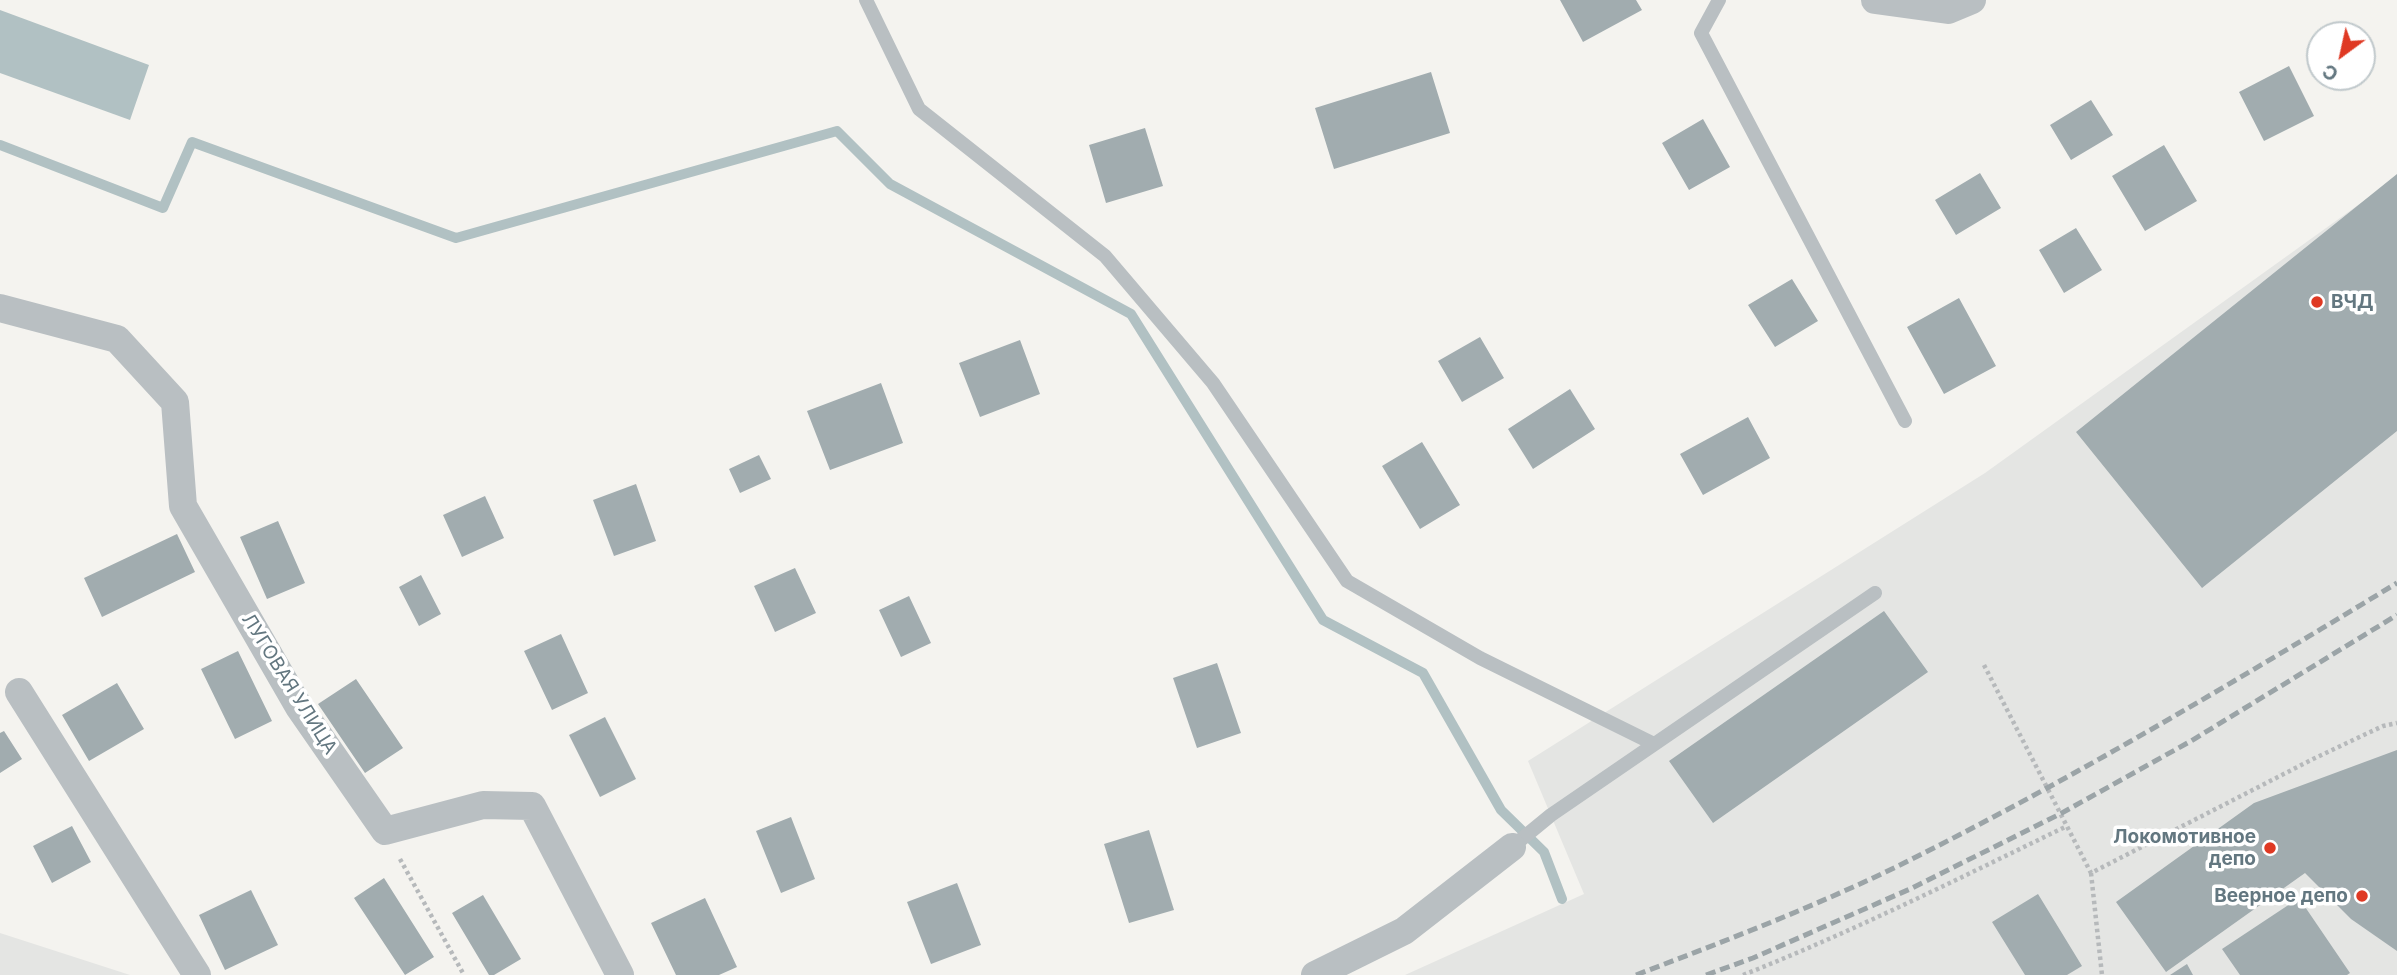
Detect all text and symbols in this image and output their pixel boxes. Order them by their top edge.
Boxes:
north arrow [2306,21,2376,91]
text: С [2318,59,2343,86]
place label: ВЧД [2331,291,2374,313]
marker: ВЧД [2309,294,2325,310]
street label: ЛУГОВАЯ УЛИЦА [237,609,341,759]
place label: Локомотивное депо [2113,826,2256,870]
marker: Локомотивное депо [2262,840,2278,856]
place label: Веерное депо [2214,885,2348,907]
marker: Веерное депо [2354,888,2370,904]

